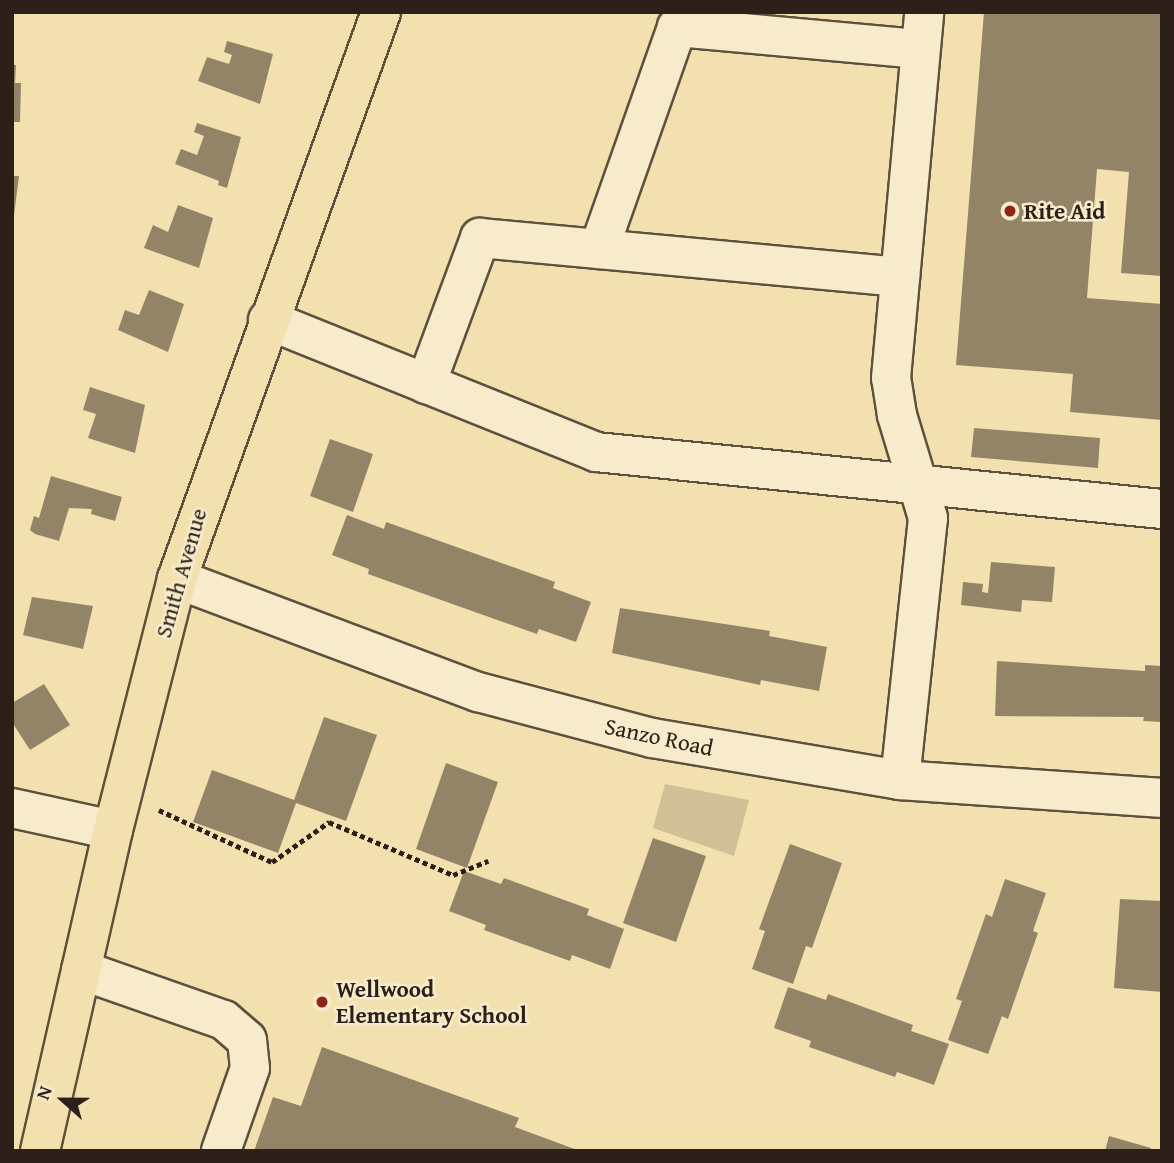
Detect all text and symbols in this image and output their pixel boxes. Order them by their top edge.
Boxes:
place label: Rite Aid [1024,197,1105,225]
marker: Rite Aid [1002,203,1018,219]
street label: Smith Avenue [149,505,213,641]
street label: Sanzo Road [602,712,716,762]
place label: Wellwood Elementary School [336,975,527,1029]
marker: Wellwood Elementary School [314,994,330,1010]
north arrow [28,1065,98,1135]
text: N [28,1082,59,1103]

